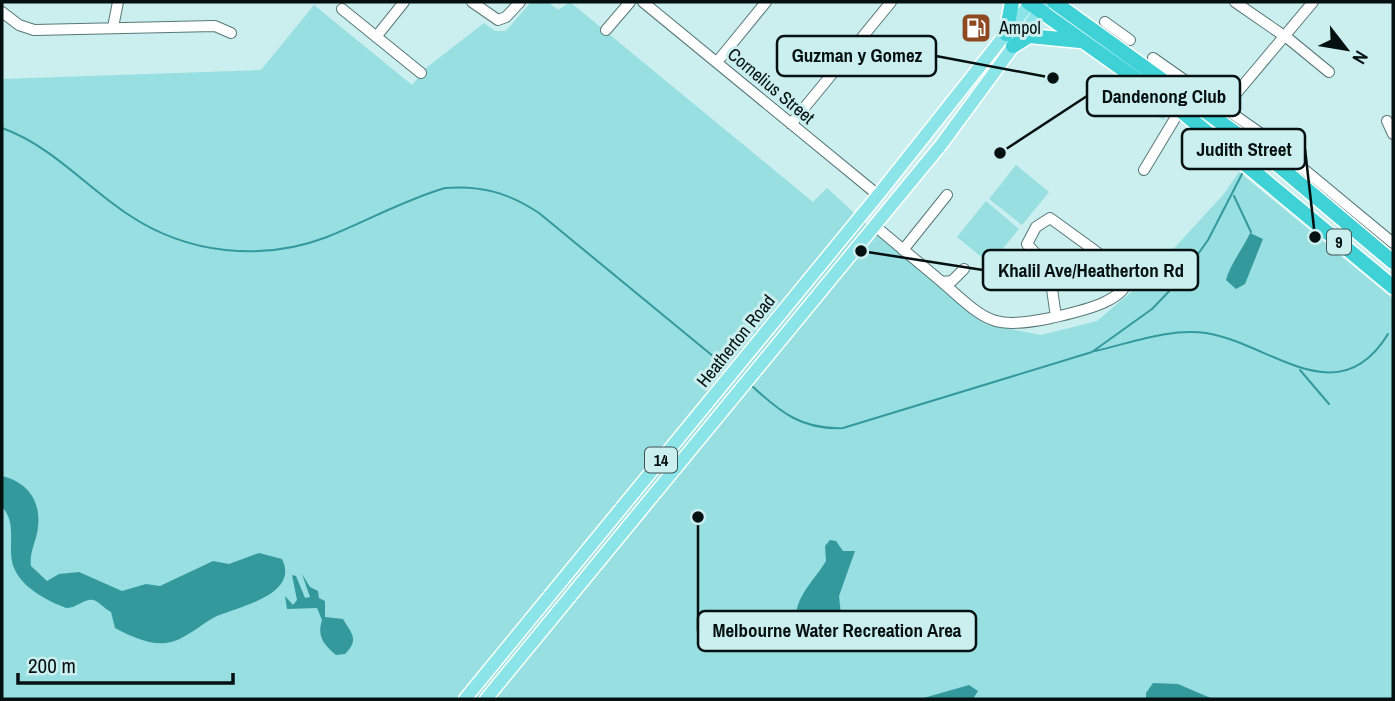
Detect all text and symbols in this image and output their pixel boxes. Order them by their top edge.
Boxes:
fuel station icon: Ampol [959,11,993,45]
north arrow [1311,14,1381,84]
place label: Ampol [998,15,1041,40]
callout: Guzman y Gomez [777,36,936,76]
street label: Cornelius Street [722,42,820,129]
text: Guzman y Gomez [792,42,923,68]
text: N [1347,46,1375,69]
callout: Dandenong Club [1087,76,1240,116]
text: Dandenong Club [1102,83,1226,109]
callout: Judith Street [1182,129,1305,169]
text: Judith Street [1196,136,1292,162]
road number: 9 [1327,230,1351,254]
callout: Khalil Ave/Heatherton Rd [983,250,1198,290]
text: Khalil Ave/Heatherton Rd [998,257,1184,283]
street label: Heatherton Road [691,289,781,392]
road number: 14 [645,447,677,472]
callout: Melbourne Water Recreation Area [698,611,976,651]
text: Melbourne Water Recreation Area [712,617,962,643]
scale bar [18,642,233,686]
text: 200 m [28,651,76,680]

